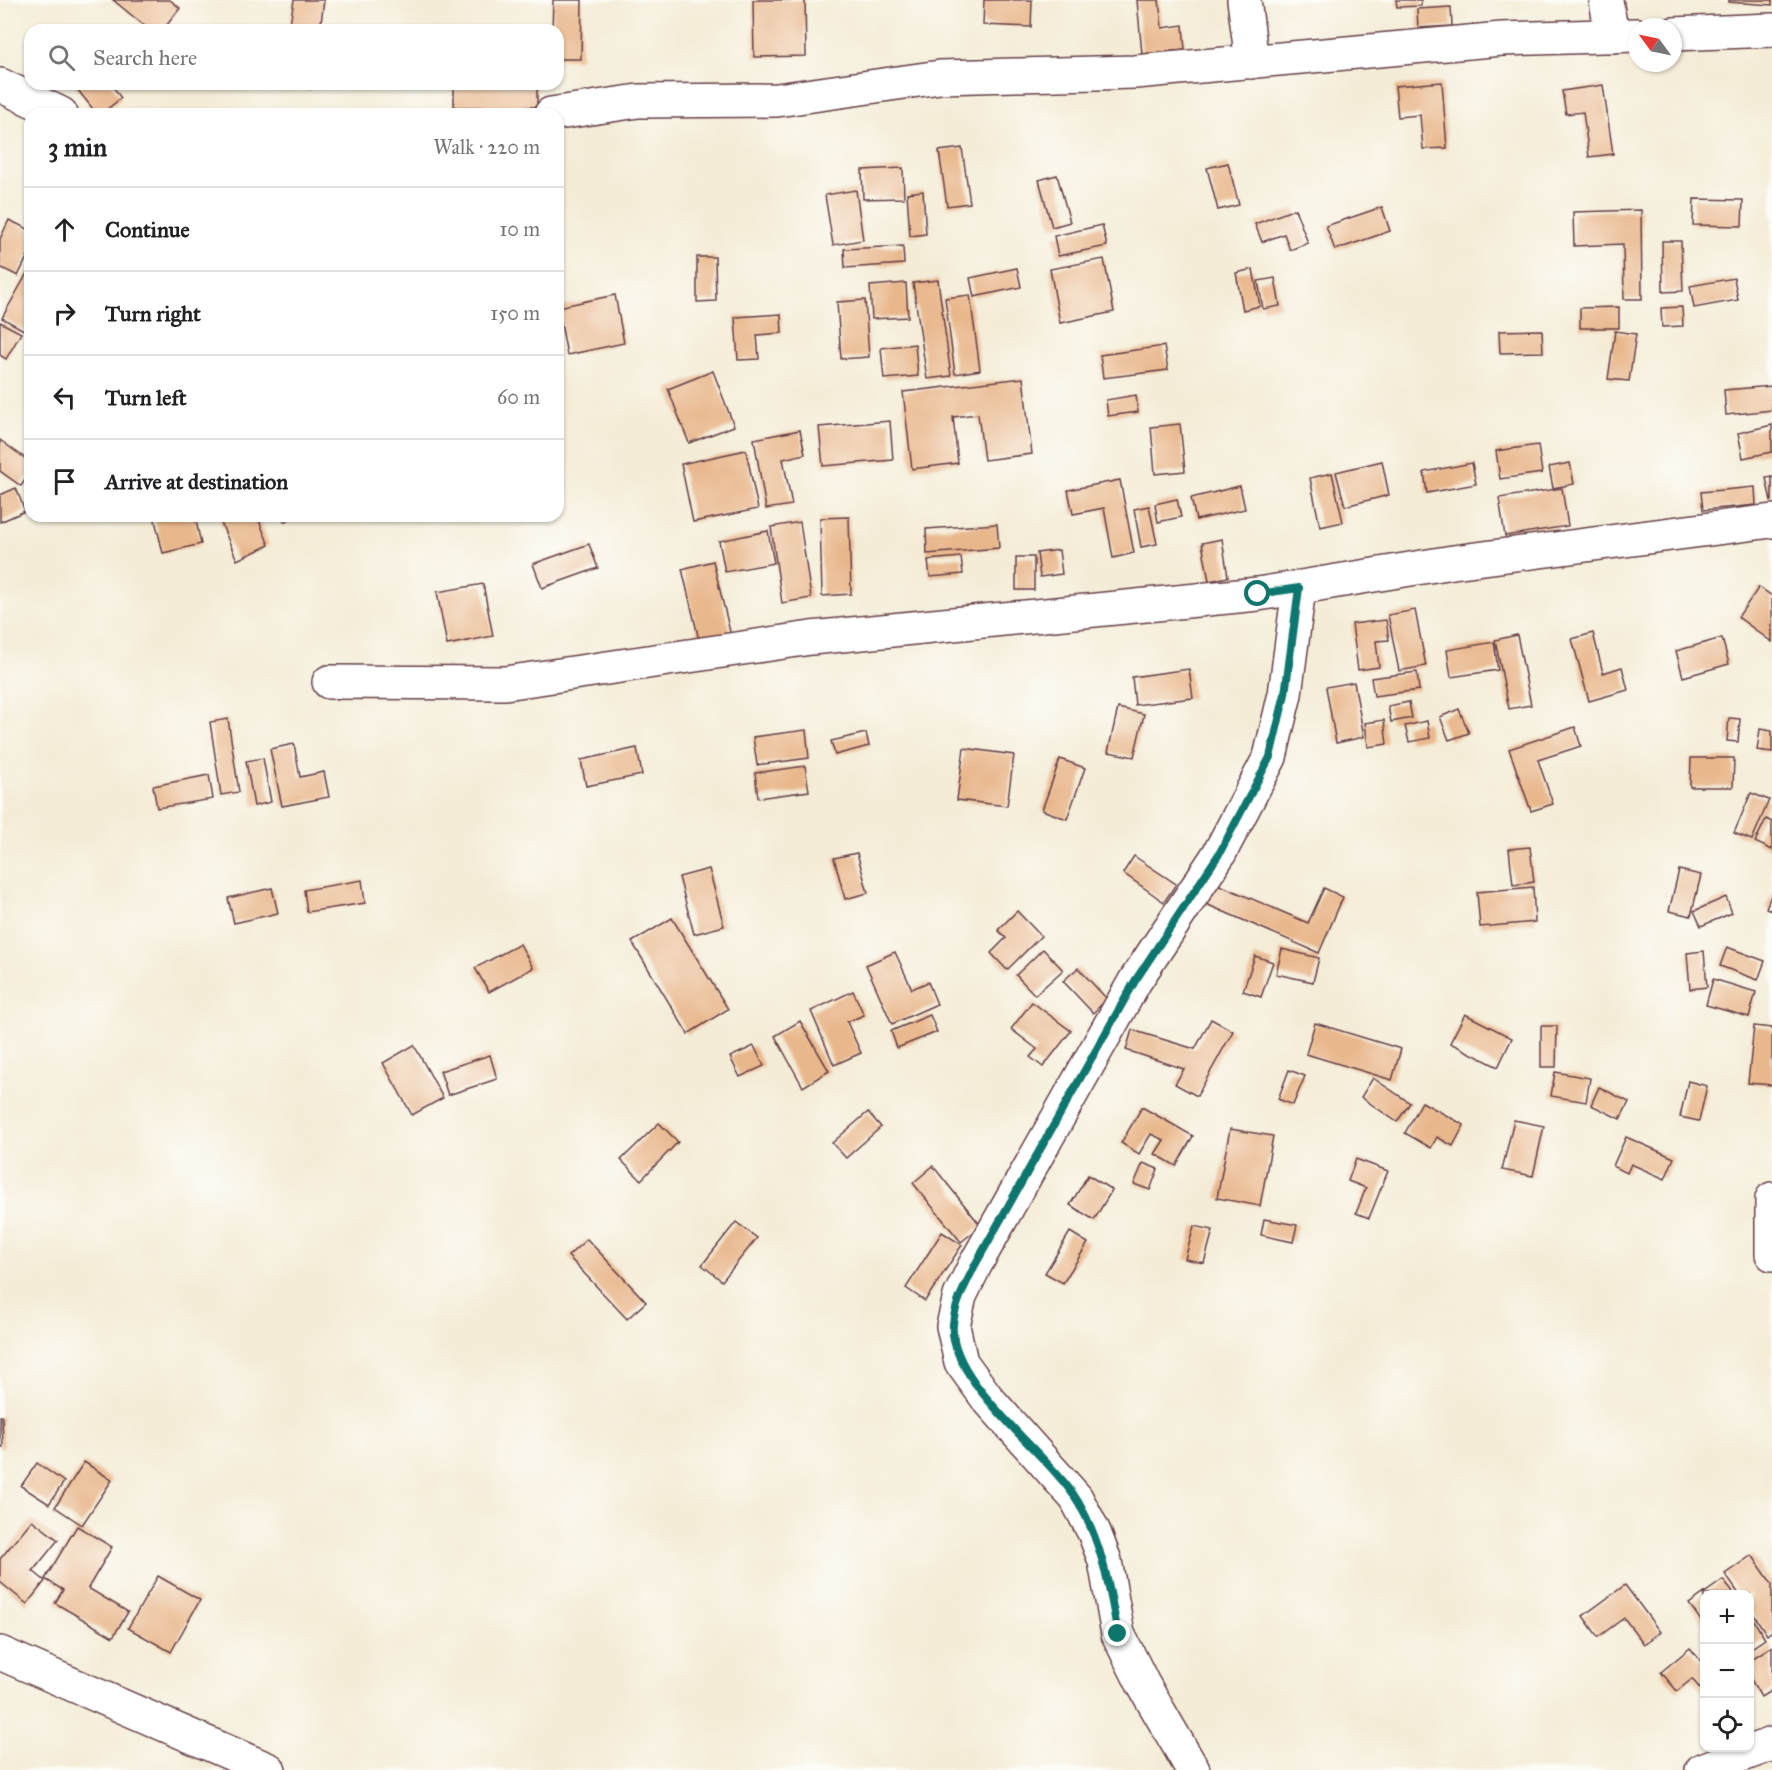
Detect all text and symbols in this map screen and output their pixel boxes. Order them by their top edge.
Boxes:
north arrow [1628,18,1682,72]
search box [24,24,564,90]
icon: search [45,41,78,74]
text: Search here [93,44,197,71]
text: 3 min [48,131,107,163]
text: Walk · 220 m [433,135,540,159]
icon: ahead [48,213,81,246]
text: Continue [105,216,190,243]
text: 10 m [499,217,540,241]
icon: right [48,297,81,330]
text: Turn right [105,300,201,327]
text: 150 m [490,301,540,325]
icon: left [48,381,81,414]
text: Turn left [105,384,187,411]
text: 60 m [497,385,540,409]
icon: arrive [48,465,81,498]
text: Arrive at destination [105,468,288,495]
route start [1244,580,1270,606]
map controls [1700,1590,1754,1752]
button: + [1700,1590,1754,1644]
route end [1104,1620,1130,1646]
button: − [1700,1644,1754,1698]
button: locate [1700,1698,1754,1752]

